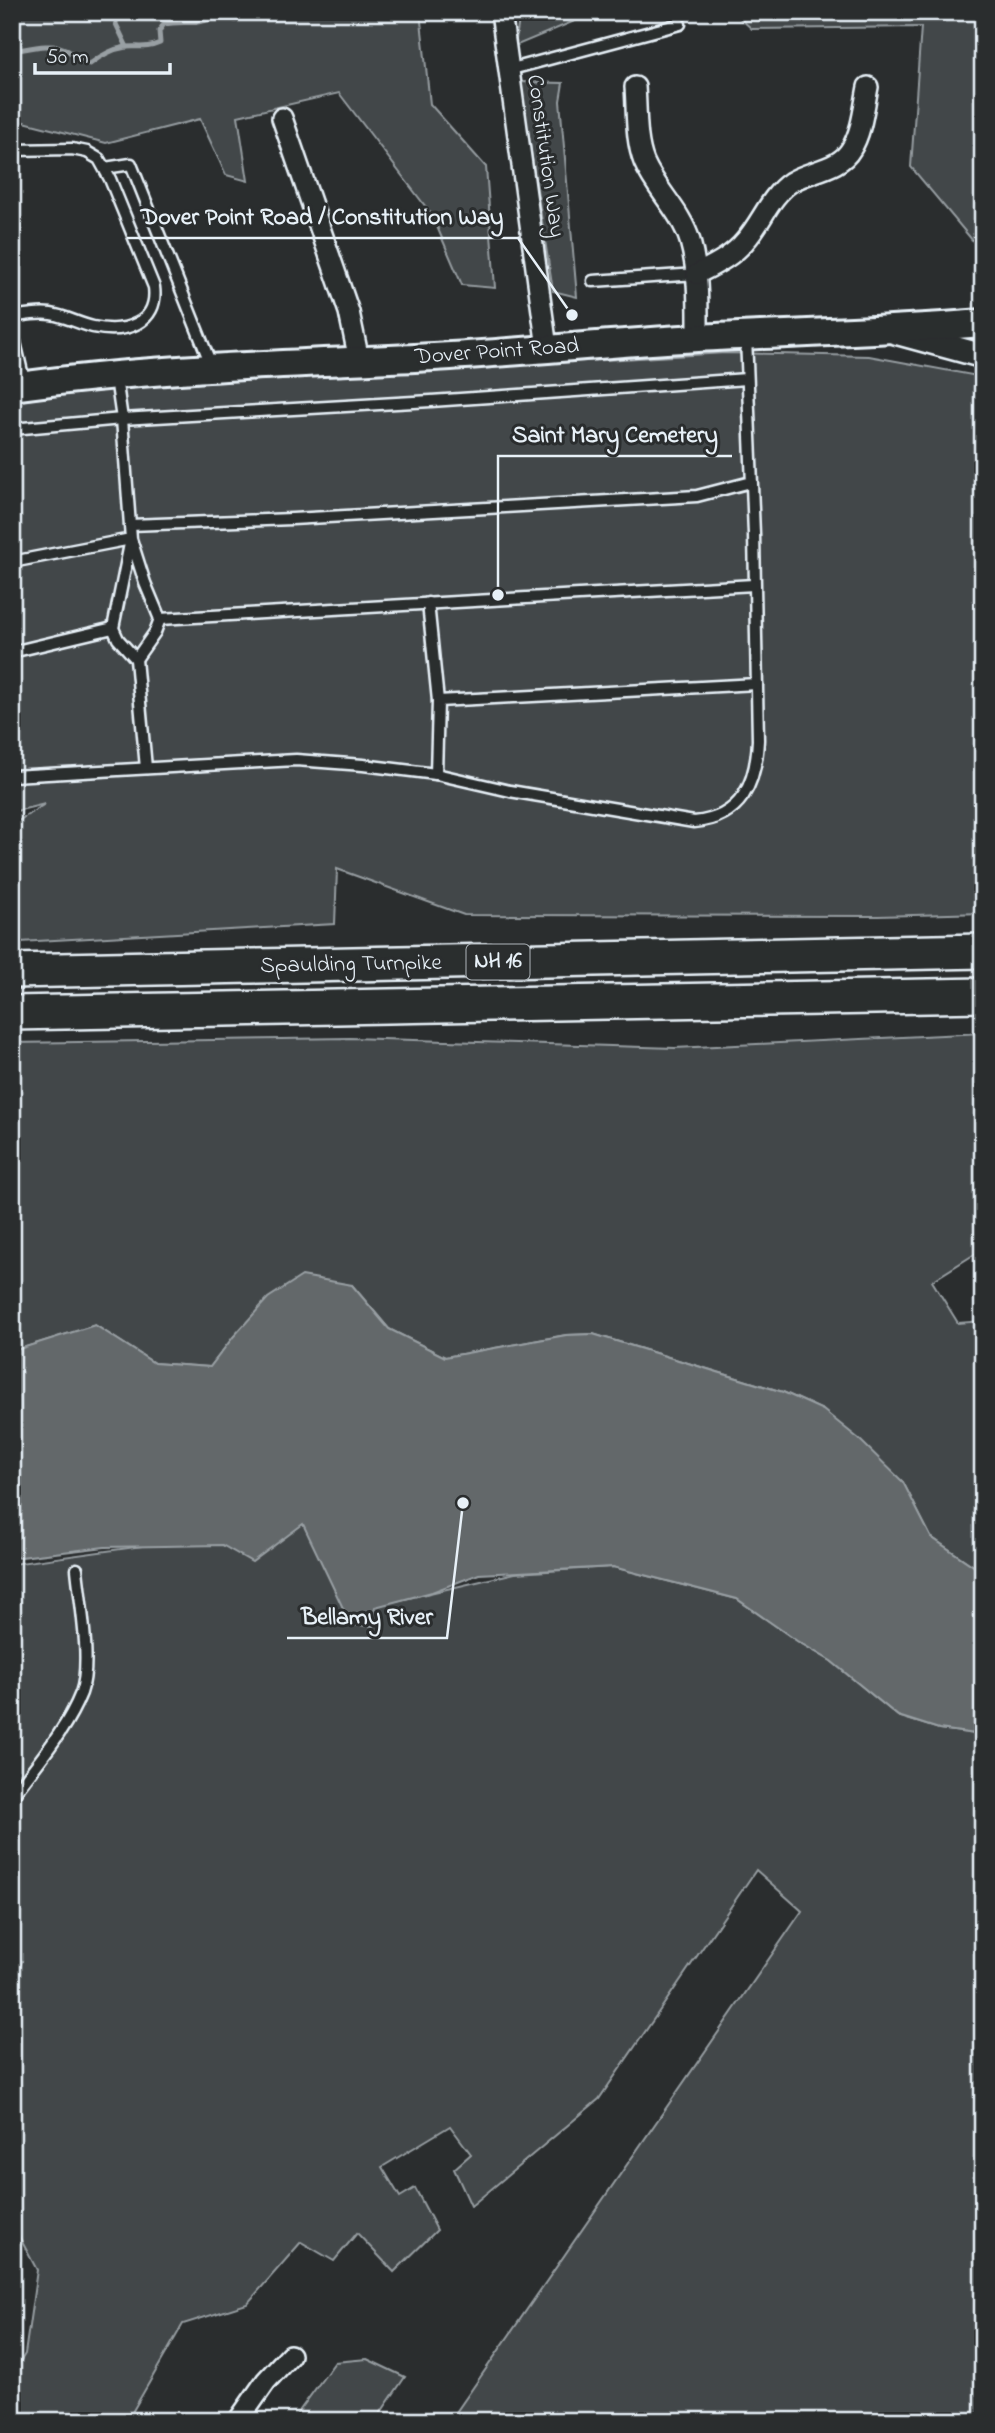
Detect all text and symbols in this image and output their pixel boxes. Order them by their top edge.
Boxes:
scale bar [35,32,170,76]
text: 50 m [46,43,89,73]
street label: Constitution Way [515,72,573,240]
callout: Dover Point Road / Constitution Way [127,193,518,238]
text: Dover Point Road / Constitution Way [140,201,503,237]
street label: Dover Point Road [413,330,580,374]
callout: Saint Mary Cemetery [498,411,732,456]
text: Saint Mary Cemetery [512,419,718,455]
road number: NH 16 [466,944,530,979]
street label: Spaulding Turnpike [260,947,443,984]
callout: Bellamy River [287,1593,447,1638]
text: Bellamy River [300,1601,433,1637]

